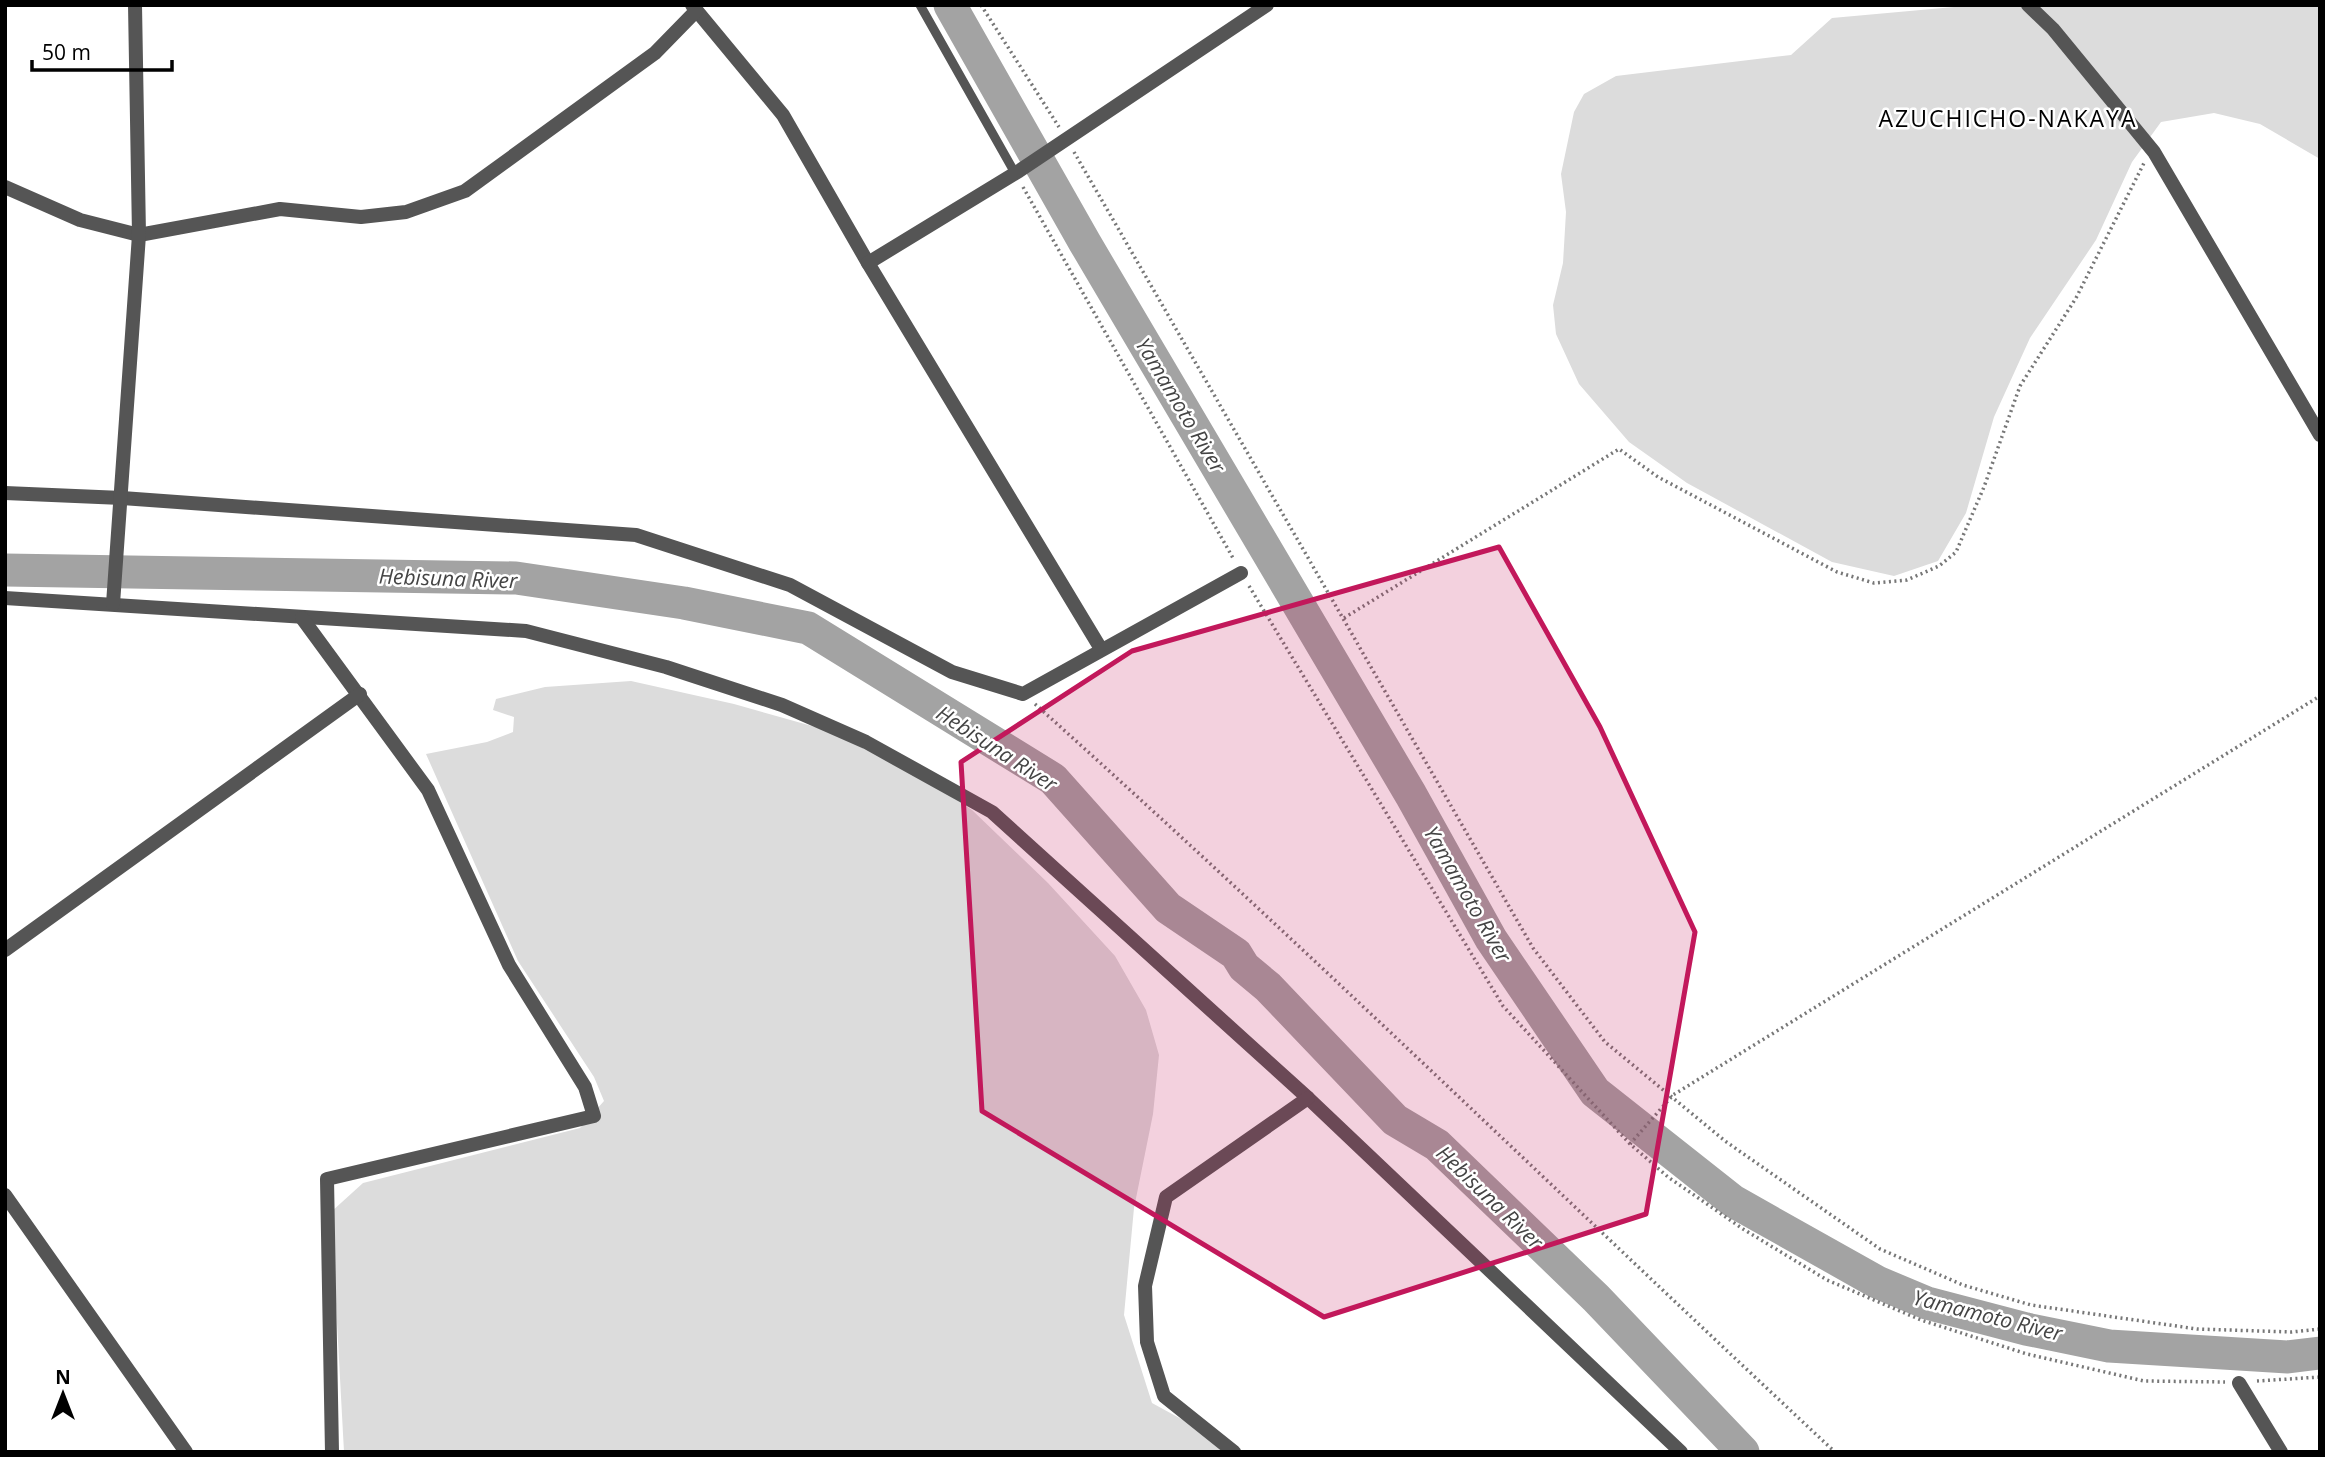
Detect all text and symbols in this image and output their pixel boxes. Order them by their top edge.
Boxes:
scale bar [32,28,172,72]
text: 50 m [42,38,91,66]
district label: AZUCHICHO-NAKAYA [1879,102,2137,134]
water label: Yamamoto River [1130,332,1233,478]
water label: Hebisuna River [378,562,518,594]
water label: Hebisuna River [931,699,1063,798]
water label: Yamamoto River [1418,821,1519,968]
water label: Hebisuna River [1430,1139,1550,1256]
water label: Yamamoto River [1911,1283,2066,1347]
north arrow [28,1359,98,1429]
text: N [55,1364,71,1390]

